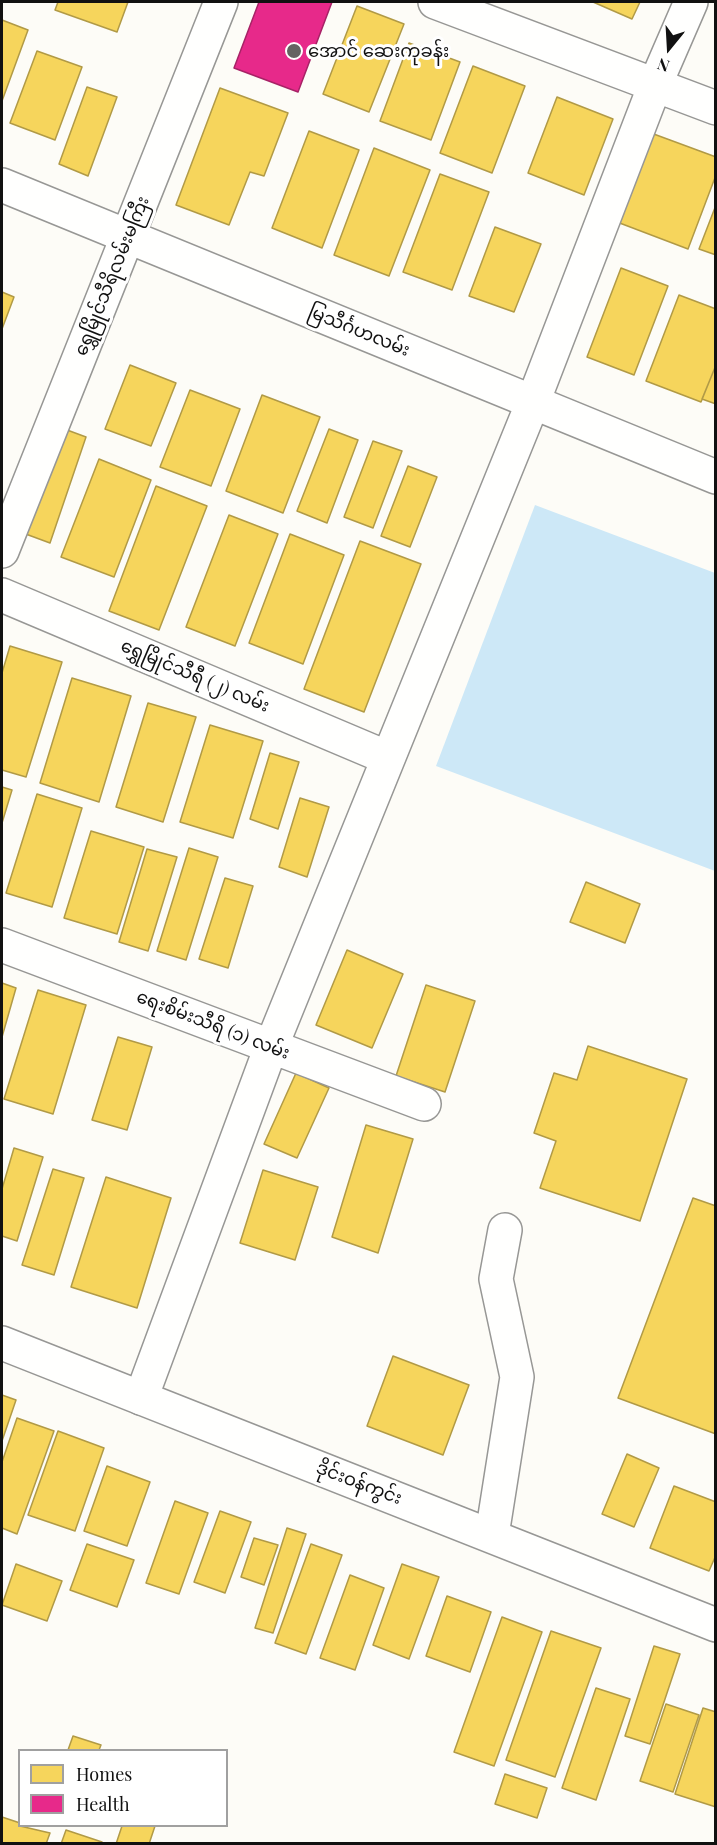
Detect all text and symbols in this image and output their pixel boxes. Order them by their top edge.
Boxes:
north arrow [639,18,699,78]
place label: အောင် ဆေးကုခန်း [308,40,449,62]
marker: အောင် ဆေးကုခန်း [285,42,303,60]
text: N [655,54,672,77]
street label: ရွှေမြိုင်သီရိလမ်းမကြီး [70,193,154,359]
street label: မြသီင်္ဂဟလမ်း [305,301,413,361]
street label: ရွှေမြိုင်သီရီ (၂) လမ်း [117,635,273,717]
street label: ရေးစိမ်းသီရိ (၁) လမ်း [133,986,293,1064]
street label: ဒိုင်းဝန်ကွင်း [313,1457,405,1509]
legend [18,1749,228,1827]
text: Homes [76,1762,132,1786]
text: Health [76,1792,129,1816]

